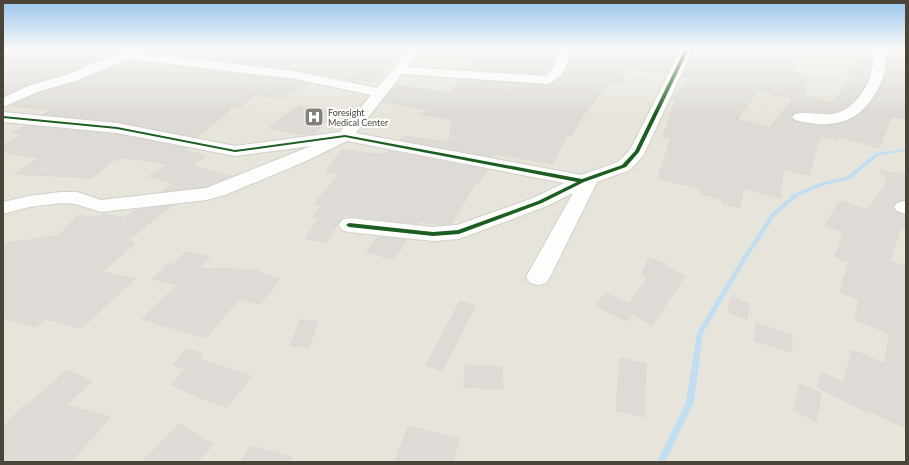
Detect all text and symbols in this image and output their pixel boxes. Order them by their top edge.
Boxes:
hospital icon: Foresight Medical Center [303,106,325,128]
place label: Foresight Medical Center [328,107,389,128]

